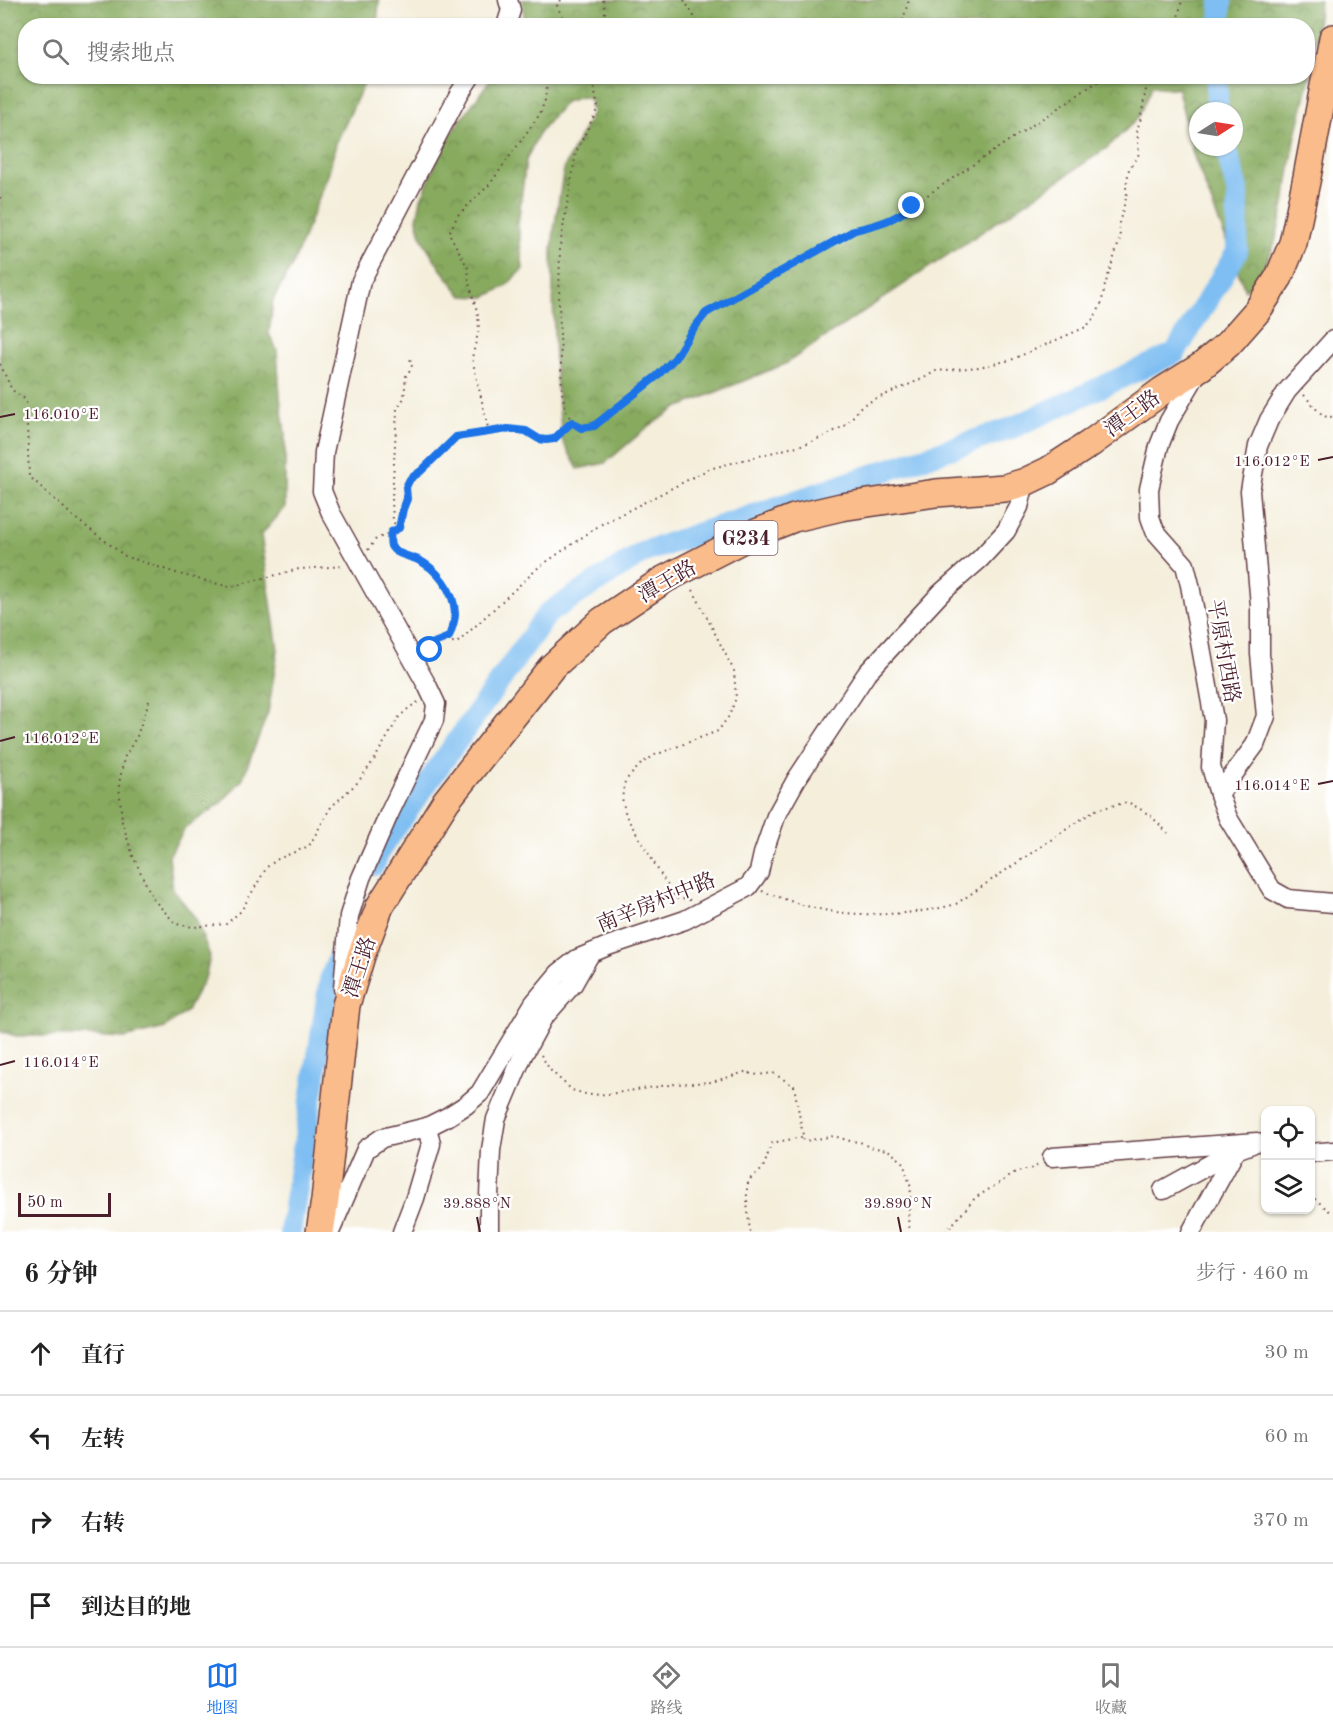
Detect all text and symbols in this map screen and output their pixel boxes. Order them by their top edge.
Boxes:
search box [18,18,1315,84]
icon: search [39,35,72,68]
text: 搜索地点 [87,43,175,65]
north arrow [1189,102,1243,156]
route end [898,192,924,218]
street label: 潭王路 [1100,386,1165,441]
text: 116.010°E [23,408,99,423]
text: 116.012°E [1234,455,1310,470]
road number: G234 [714,521,777,555]
street label: 潭王路 [634,556,700,607]
street label: 平原村西路 [1203,597,1244,705]
route start [416,636,442,662]
text: 116.012°E [23,732,99,747]
text: 116.014°E [1234,779,1310,794]
street label: 南辛房村中路 [593,868,719,937]
street label: 潭王路 [339,934,380,1001]
text: 116.014°E [23,1056,99,1071]
map controls [1261,1106,1315,1214]
button: locate [1261,1106,1315,1160]
button: layers [1261,1160,1315,1214]
scale bar [18,1190,111,1218]
text: 50 m [27,1195,63,1211]
text: 39.888°N [443,1197,511,1212]
text: 39.890°N [864,1197,932,1212]
text: 6 分钟 [24,1262,98,1288]
text: 步行 · 460 m [1196,1264,1309,1284]
icon: ahead [24,1337,57,1370]
text: 30 m [1264,1343,1309,1363]
text: 直行 [81,1345,125,1367]
icon: left [24,1421,57,1454]
text: 60 m [1264,1427,1309,1447]
text: 左转 [81,1429,125,1451]
icon: right [24,1505,57,1538]
text: 370 m [1253,1511,1309,1531]
text: 右转 [81,1513,125,1535]
icon: arrive [24,1589,57,1622]
text: 到达目的地 [81,1597,191,1619]
tab: 地图 [206,1659,239,1719]
tab: 路线 [650,1659,683,1719]
tab: 收藏 [1094,1659,1127,1719]

